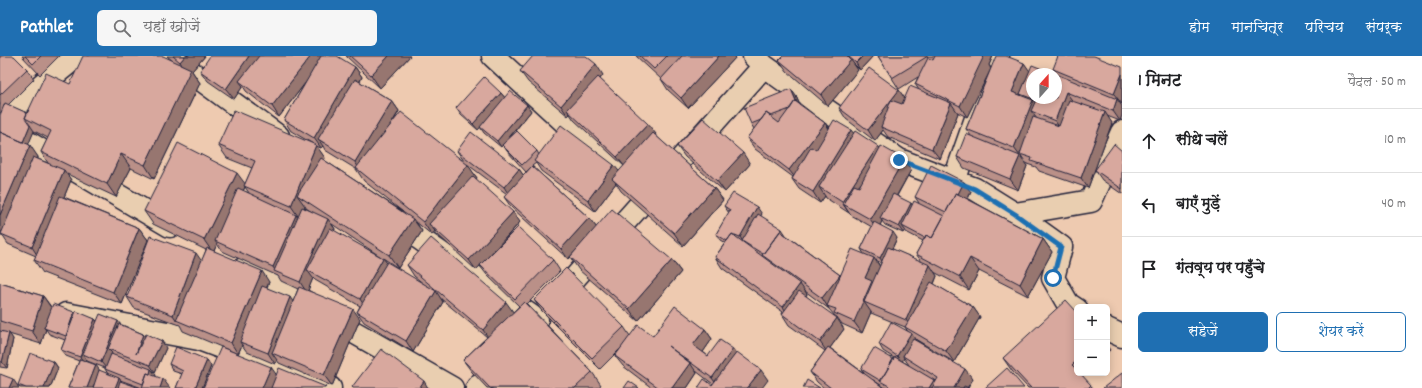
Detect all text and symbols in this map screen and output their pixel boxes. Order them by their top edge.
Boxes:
search box [97,10,377,46]
text: Pathlet [20,15,73,42]
icon: search [111,17,133,39]
text: यहाँ खोजें [143,17,200,39]
text: होम [1189,18,1210,38]
text: मानचित्र [1232,18,1283,38]
text: परिचय [1305,18,1344,38]
text: संपर्क [1366,18,1402,38]
north arrow [1026,68,1062,104]
text: 1 मिनट [1138,70,1181,94]
text: पैदल · 50 m [1348,73,1406,92]
icon: ahead [1138,130,1160,152]
text: सीधे चलें [1176,130,1227,152]
text: 10 m [1384,131,1406,150]
route end [890,151,908,169]
icon: left [1138,194,1160,216]
text: बाएँ मुड़ें [1176,194,1220,216]
text: 40 m [1382,195,1406,214]
icon: arrive [1138,258,1160,280]
text: गंतव्य पर पहुँचे [1176,258,1265,280]
route start [1044,269,1062,287]
map controls [1074,304,1110,376]
button: + [1074,304,1110,340]
button: सहेजें [1138,312,1268,352]
button: शेयर करें [1276,312,1406,352]
button: − [1074,340,1110,376]

